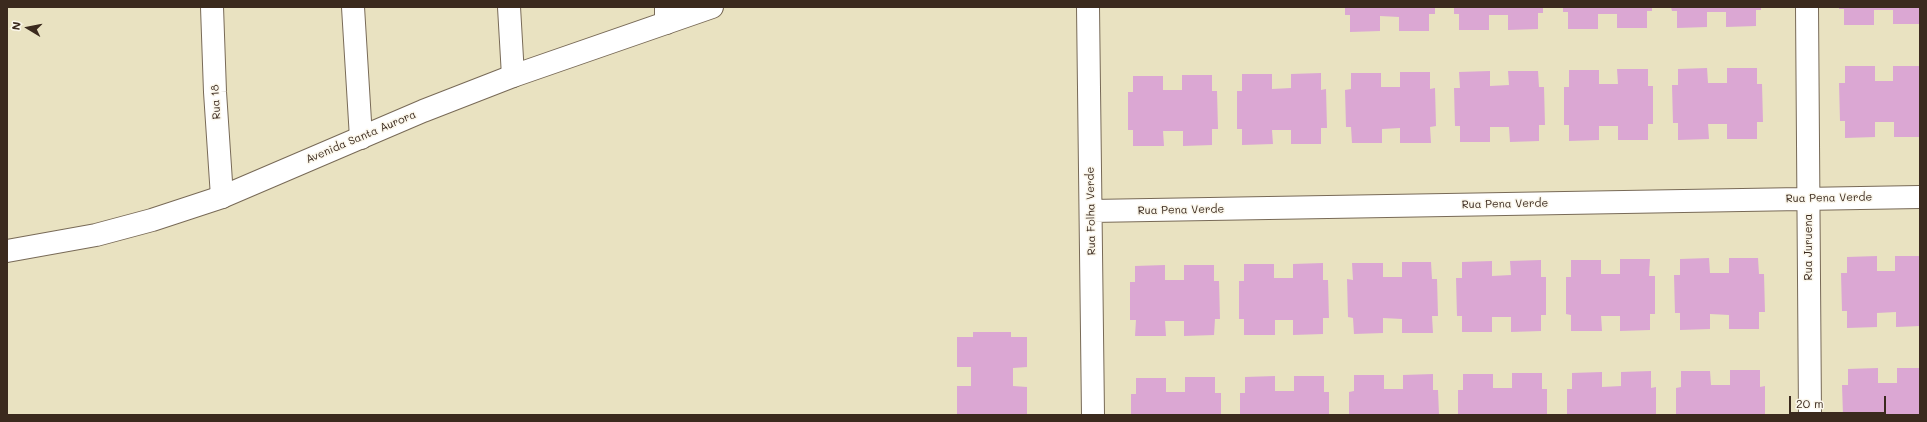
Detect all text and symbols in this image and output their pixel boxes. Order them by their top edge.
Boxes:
north arrow [8,8,48,48]
text: N [8,20,24,31]
street label: Rua 18 [208,84,224,120]
street label: Avenida Santa Aurora [304,108,418,166]
street label: Rua Folha Verde [1084,167,1098,255]
street label: Rua Pena Verde [1786,191,1872,205]
street label: Rua Pena Verde [1462,197,1548,211]
street label: Rua Pena Verde [1138,203,1224,217]
street label: Rua Juruena [1802,214,1816,280]
scale bar [1791,388,1888,414]
text: 20 m [1796,395,1824,411]

